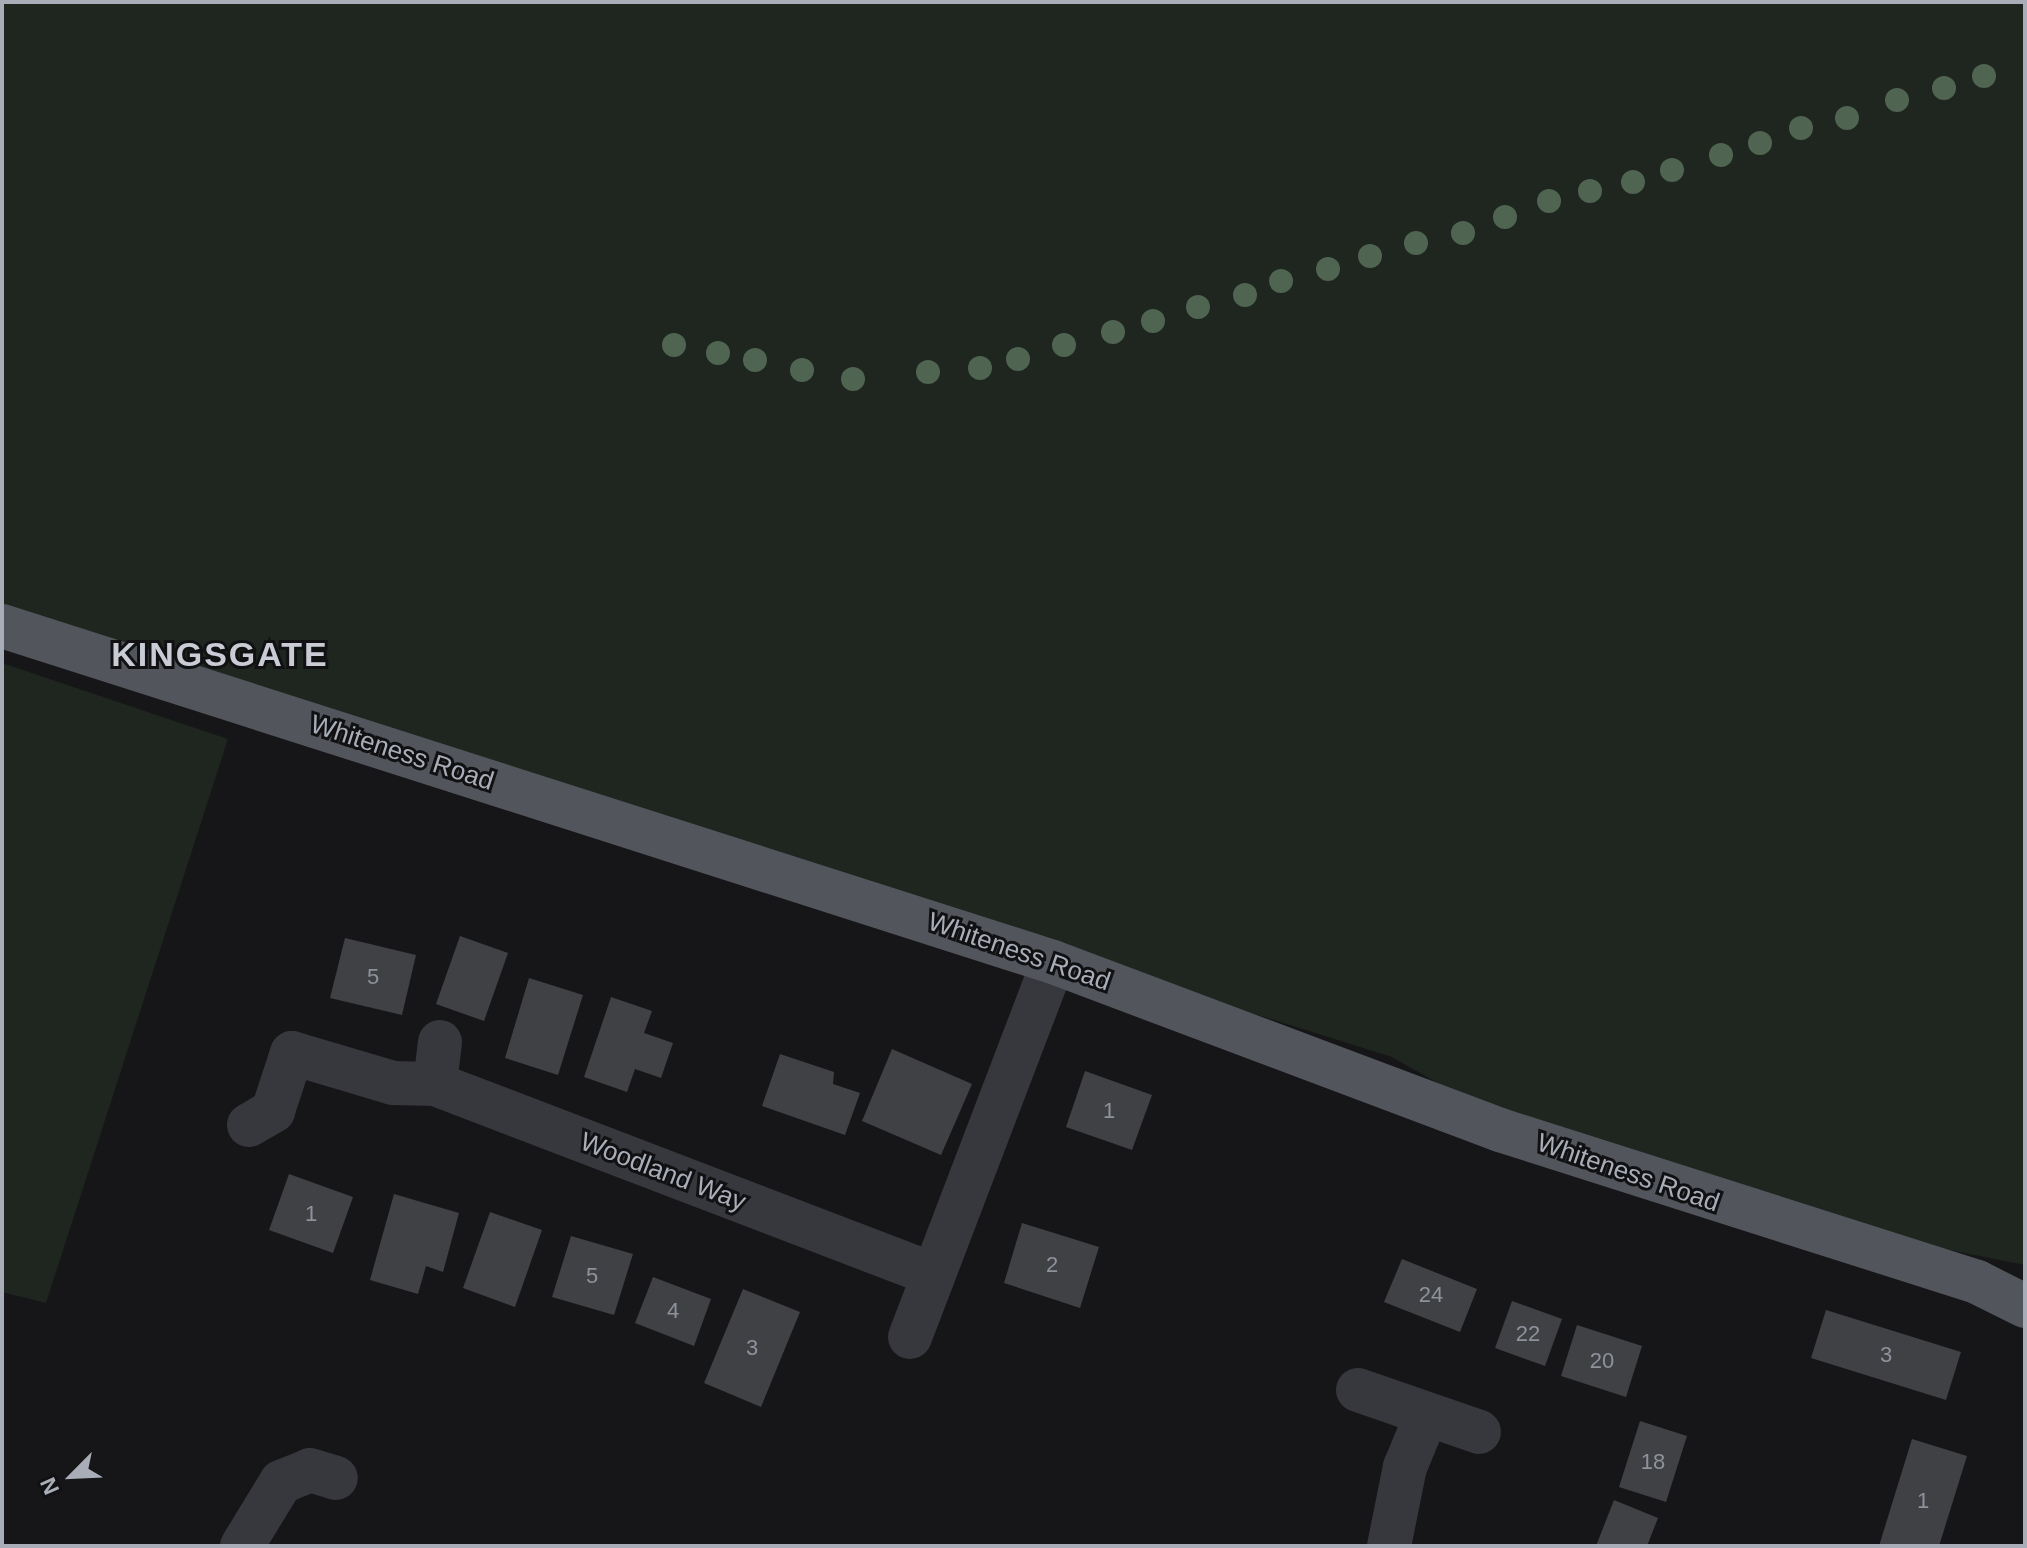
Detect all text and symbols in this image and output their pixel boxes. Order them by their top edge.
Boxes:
district label: KINGSGATE [111,635,329,675]
street label: Whiteness Road [306,709,498,797]
street label: Whiteness Road [924,906,1114,998]
house number: 5 [367,964,379,990]
house number: 1 [1103,1098,1115,1124]
street label: Woodland Way [576,1126,750,1218]
street label: Whiteness Road [1533,1127,1723,1219]
house number: 1 [305,1201,317,1227]
house number: 2 [1046,1252,1058,1278]
house number: 5 [586,1263,598,1289]
house number: 24 [1419,1282,1443,1308]
house number: 4 [667,1298,679,1324]
house number: 22 [1516,1321,1540,1347]
house number: 3 [746,1335,758,1361]
house number: 3 [1880,1342,1892,1368]
house number: 20 [1590,1348,1614,1374]
north arrow [32,1436,112,1516]
house number: 18 [1641,1449,1665,1475]
text: N [35,1474,64,1498]
house number: 1 [1917,1488,1929,1514]

